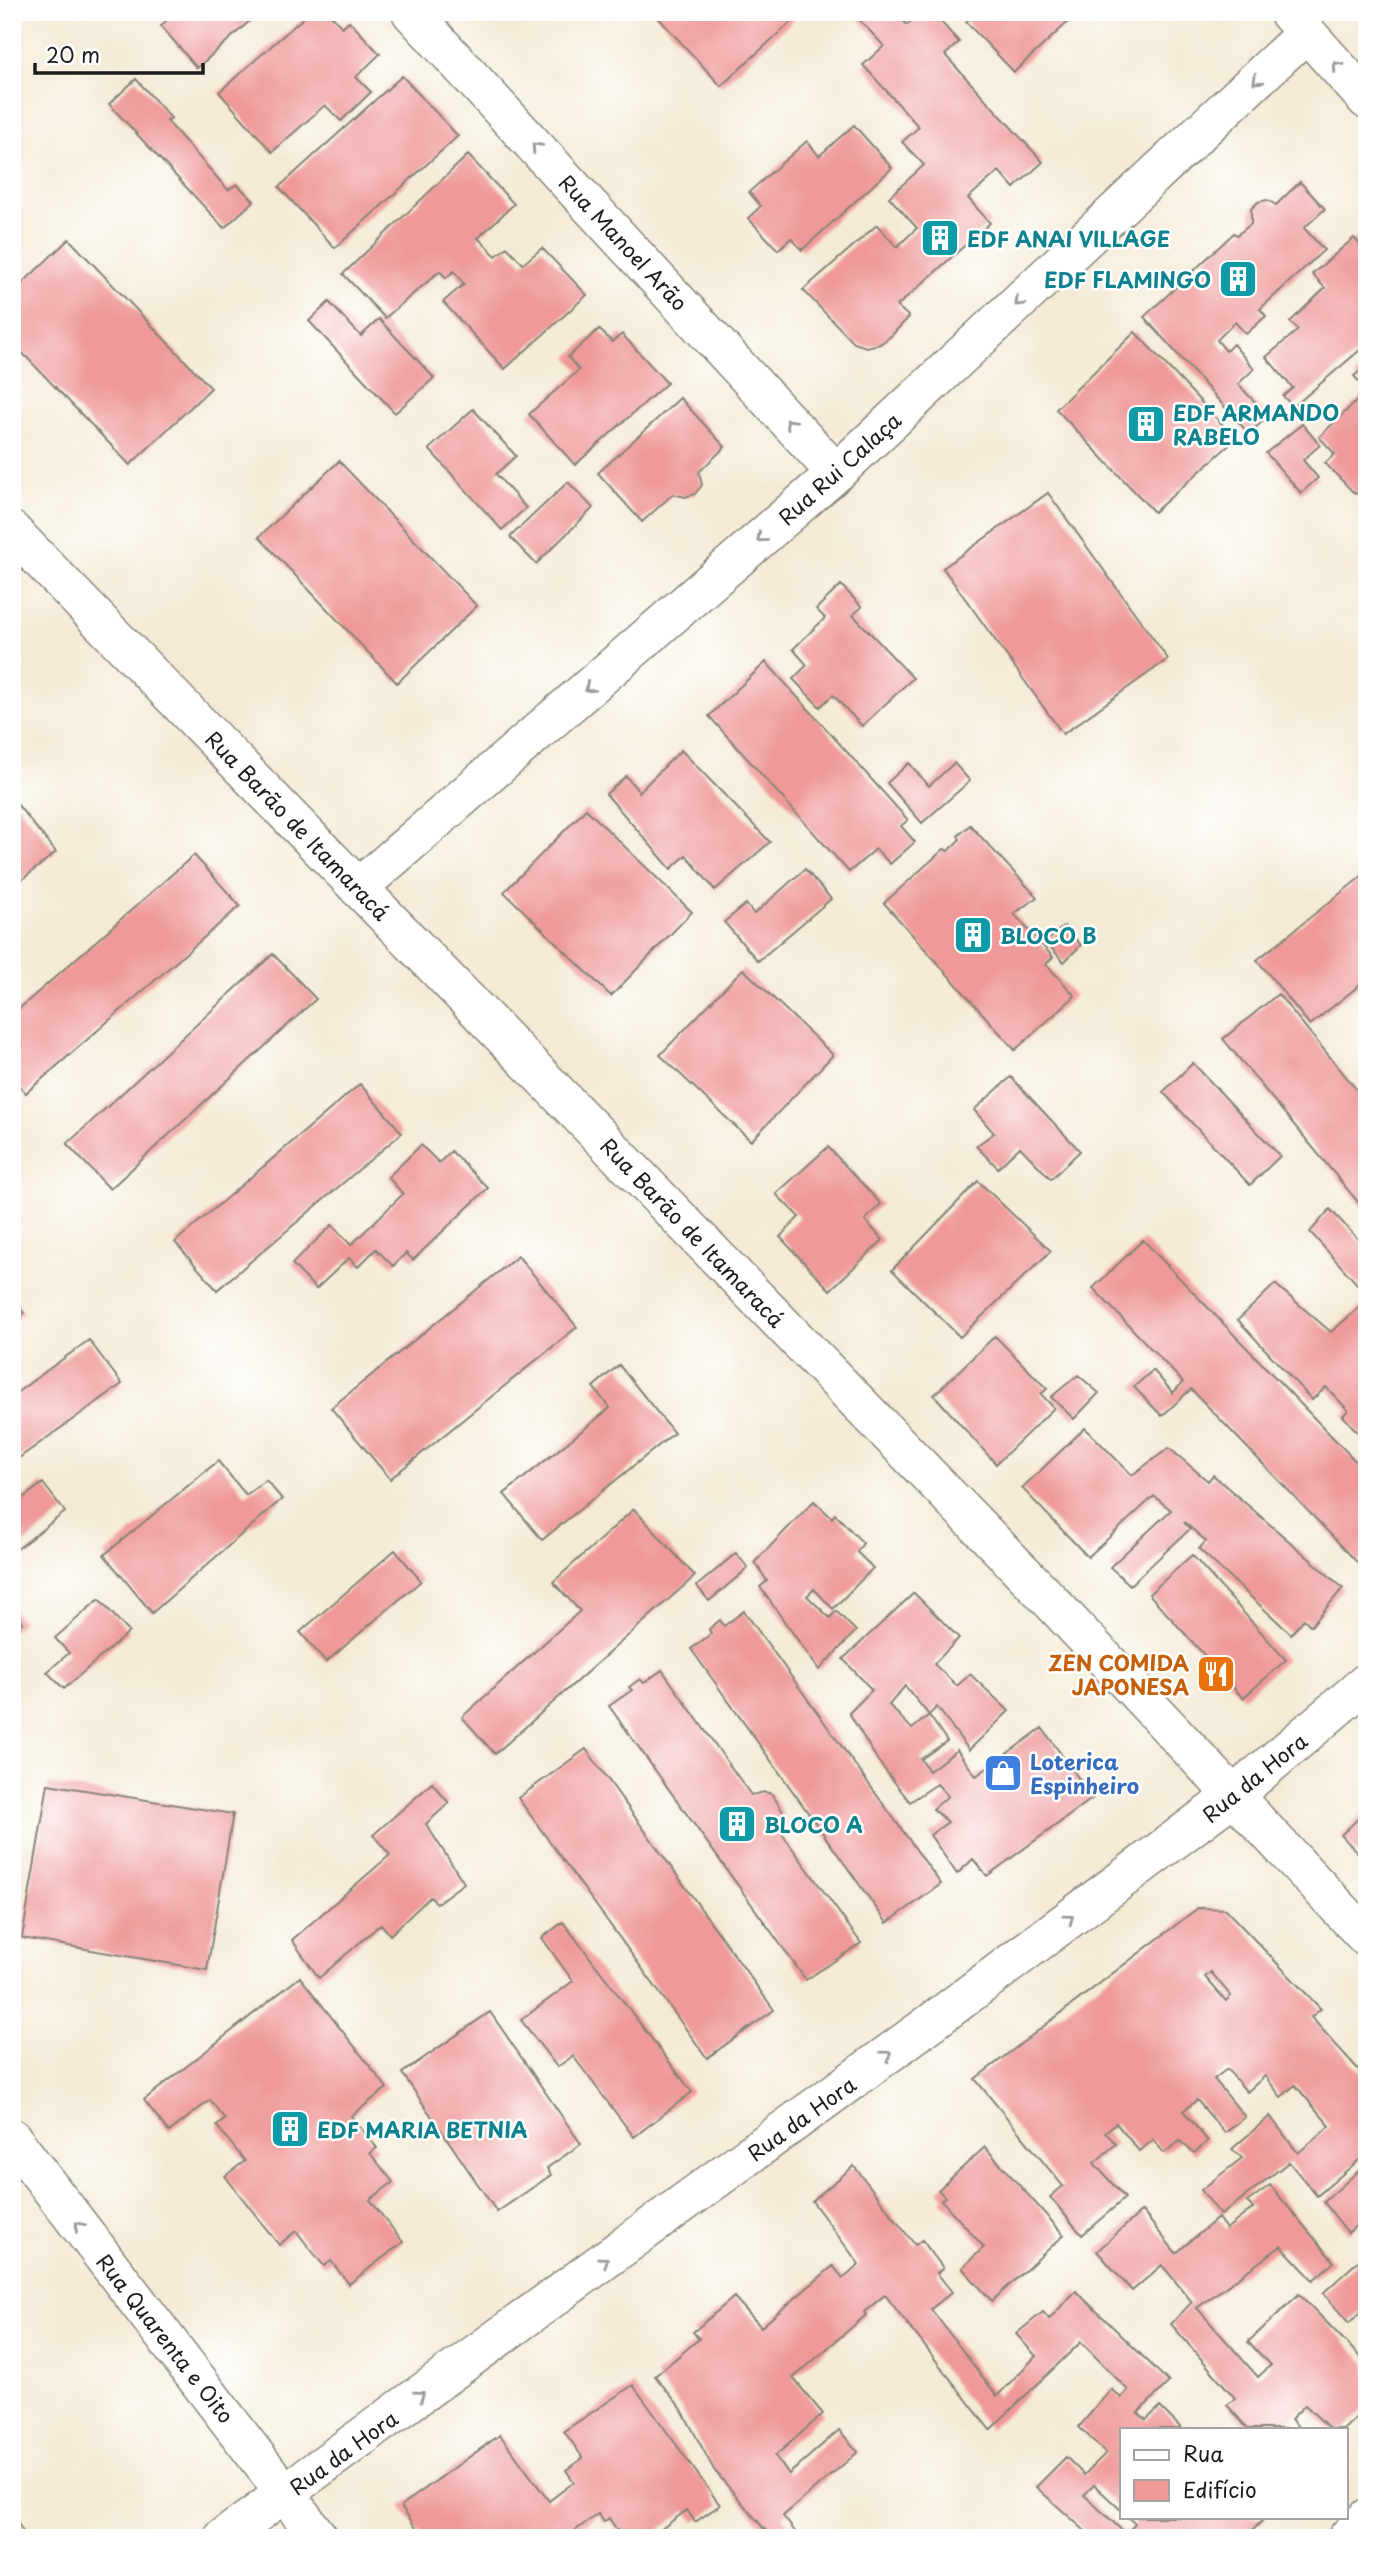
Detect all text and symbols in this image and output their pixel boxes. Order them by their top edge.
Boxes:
scale bar [35,32,203,76]
text: 20 m [46,38,100,70]
one-way arrow [1332,62,1345,75]
one-way arrow [1252,72,1265,85]
one-way arrow [532,142,544,155]
street label: Rua Manoel Arão [552,167,696,317]
building icon: EDF ANAI VILLAGE [919,217,961,259]
place label: EDF ANAI VILLAGE [967,222,1170,254]
building icon: EDF FLAMINGO [1217,258,1259,300]
place label: EDF FLAMINGO [1044,263,1211,295]
one-way arrow [1014,294,1027,307]
place label: EDF ARMANDO RABELO [1173,396,1339,452]
street label: Rua Rui Calaça [770,403,908,532]
building icon: EDF ARMANDO RABELO [1125,403,1167,445]
one-way arrow [786,418,799,431]
one-way arrow [756,530,769,542]
one-way arrow [584,680,597,692]
street label: Rua Barão de Itamaracá [199,723,398,928]
building icon: BLOCO B [952,914,994,956]
place label: BLOCO B [1000,919,1097,951]
street label: Rua Barão de Itamaracá [594,1130,793,1335]
place label: ZEN COMIDA JAPONESA [1048,1646,1190,1702]
restaurant icon: ZEN COMIDA JAPONESA [1195,1653,1237,1695]
street label: Rua da Hora [1195,1724,1314,1829]
place label: Loterica Espinheiro [1030,1745,1139,1801]
shop icon: Loterica Espinheiro [982,1752,1024,1794]
building icon: BLOCO A [716,1803,758,1845]
place label: BLOCO A [764,1808,863,1840]
one-way arrow [1061,1915,1074,1927]
one-way arrow [879,2051,891,2063]
street label: Rua da Hora [740,2068,862,2168]
building icon: EDF MARIA BETNIA [269,2108,311,2150]
place label: EDF MARIA BETNIA [317,2113,528,2145]
one-way arrow [75,2221,88,2233]
street label: Rua Quarenta e Oito [90,2246,242,2430]
one-way arrow [596,2257,609,2270]
one-way arrow [412,2391,425,2404]
street label: Rua da Hora [282,2402,404,2502]
legend [1120,2428,1348,2518]
text: Rua [1183,2437,1224,2469]
text: Edifício [1183,2473,1257,2505]

